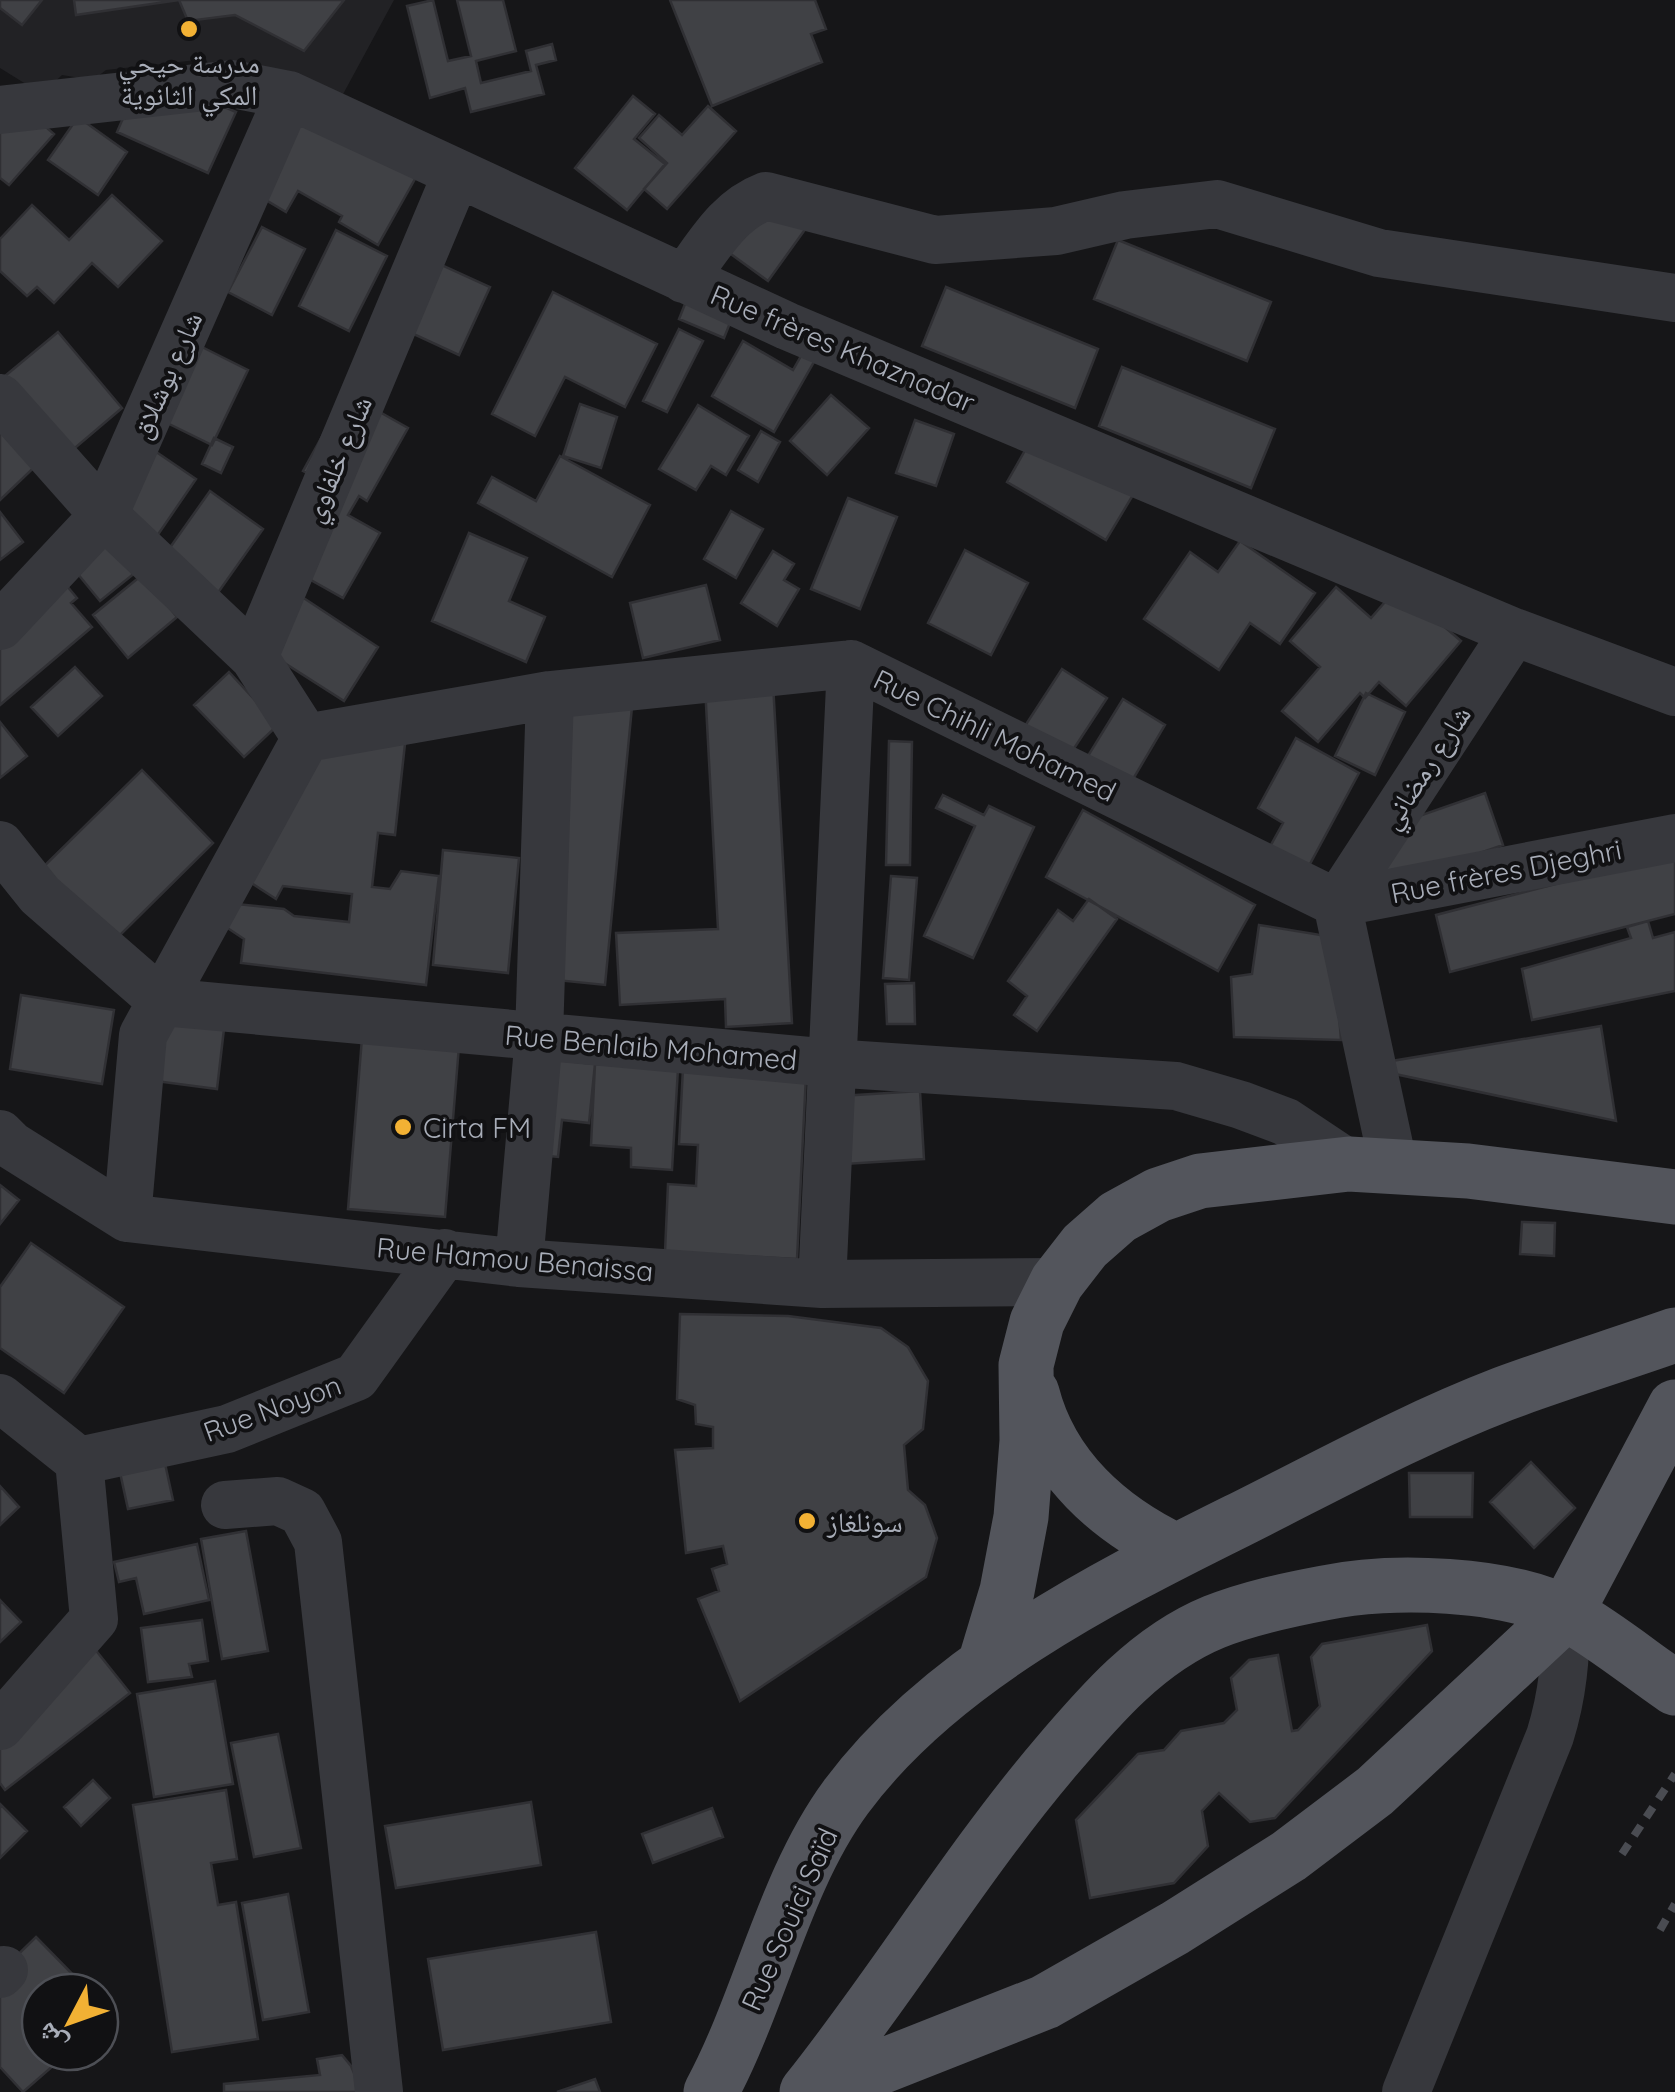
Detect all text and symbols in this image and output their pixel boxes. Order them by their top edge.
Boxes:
marker: مدرسة حيحي المكي الثانوية [178,18,200,40]
place label: مدرسة حيحي المكي الثانوية [118,45,260,118]
street label: Rue frères Khaznadar [706,276,981,420]
street label: شارع بوشلاق [122,306,210,444]
street label: شارع خلفاوي [295,391,385,530]
street label: Rue Chihli Mohamed [868,661,1122,809]
street label: شارع رمضاني [1372,699,1483,839]
street label: Rue frères Djeghri [1388,831,1624,911]
street label: Rue Benlaib Mohamed [503,1017,799,1077]
place label: Cirta FM [423,1110,531,1145]
marker: Cirta FM [392,1116,414,1138]
street label: Rue Hamou Benaissa [375,1229,655,1289]
street label: Rue Noyon [198,1367,346,1449]
place label: سونلغاز [826,1504,903,1539]
marker: سونلغاز [796,1510,818,1532]
street label: Rue Souici Saïd [733,1822,845,2016]
north arrow [20,1972,120,2072]
text: ش [28,2016,74,2061]

